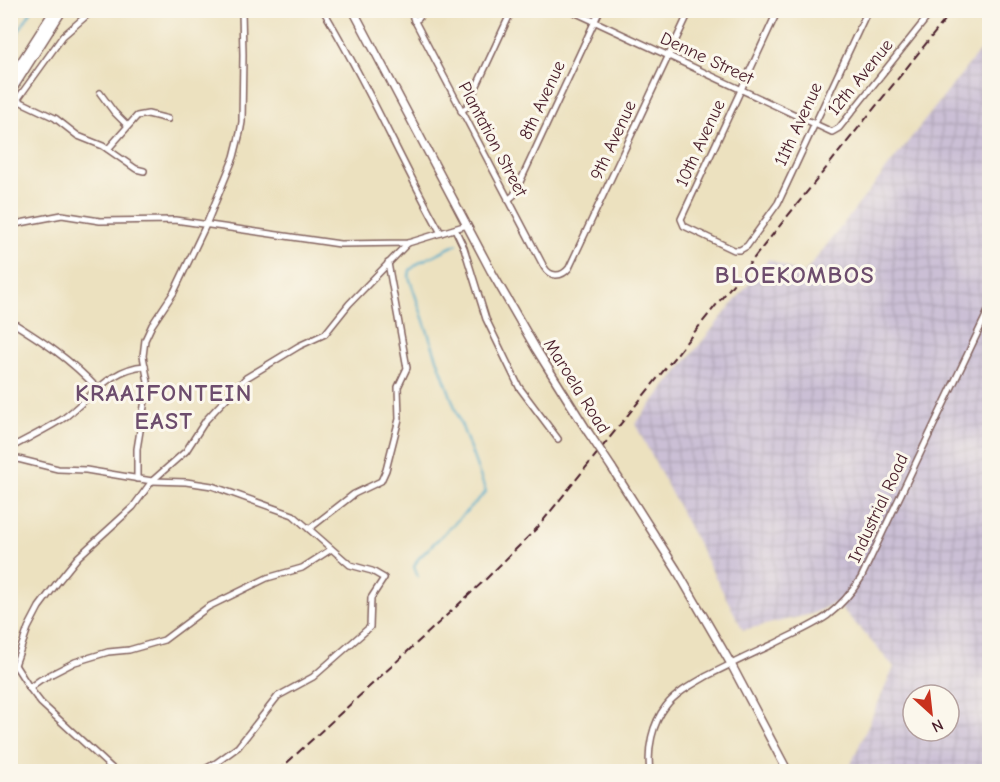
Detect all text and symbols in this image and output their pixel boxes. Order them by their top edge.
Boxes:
street label: Denne Street [657,28,757,90]
street label: 12th Avenue [823,35,898,120]
street label: 8th Avenue [515,57,570,143]
street label: Plantation Street [453,78,532,201]
street label: 11th Avenue [770,79,827,169]
street label: 10th Avenue [671,96,730,190]
street label: 9th Avenue [586,97,641,183]
district label: BLOEKOMBOS [715,261,875,289]
street label: Maroela Road [539,335,614,438]
district label: KRAAIFONTEIN EAST [75,379,253,435]
street label: Industrial Road [844,450,913,566]
north arrow [901,683,961,743]
text: N [929,715,946,736]

